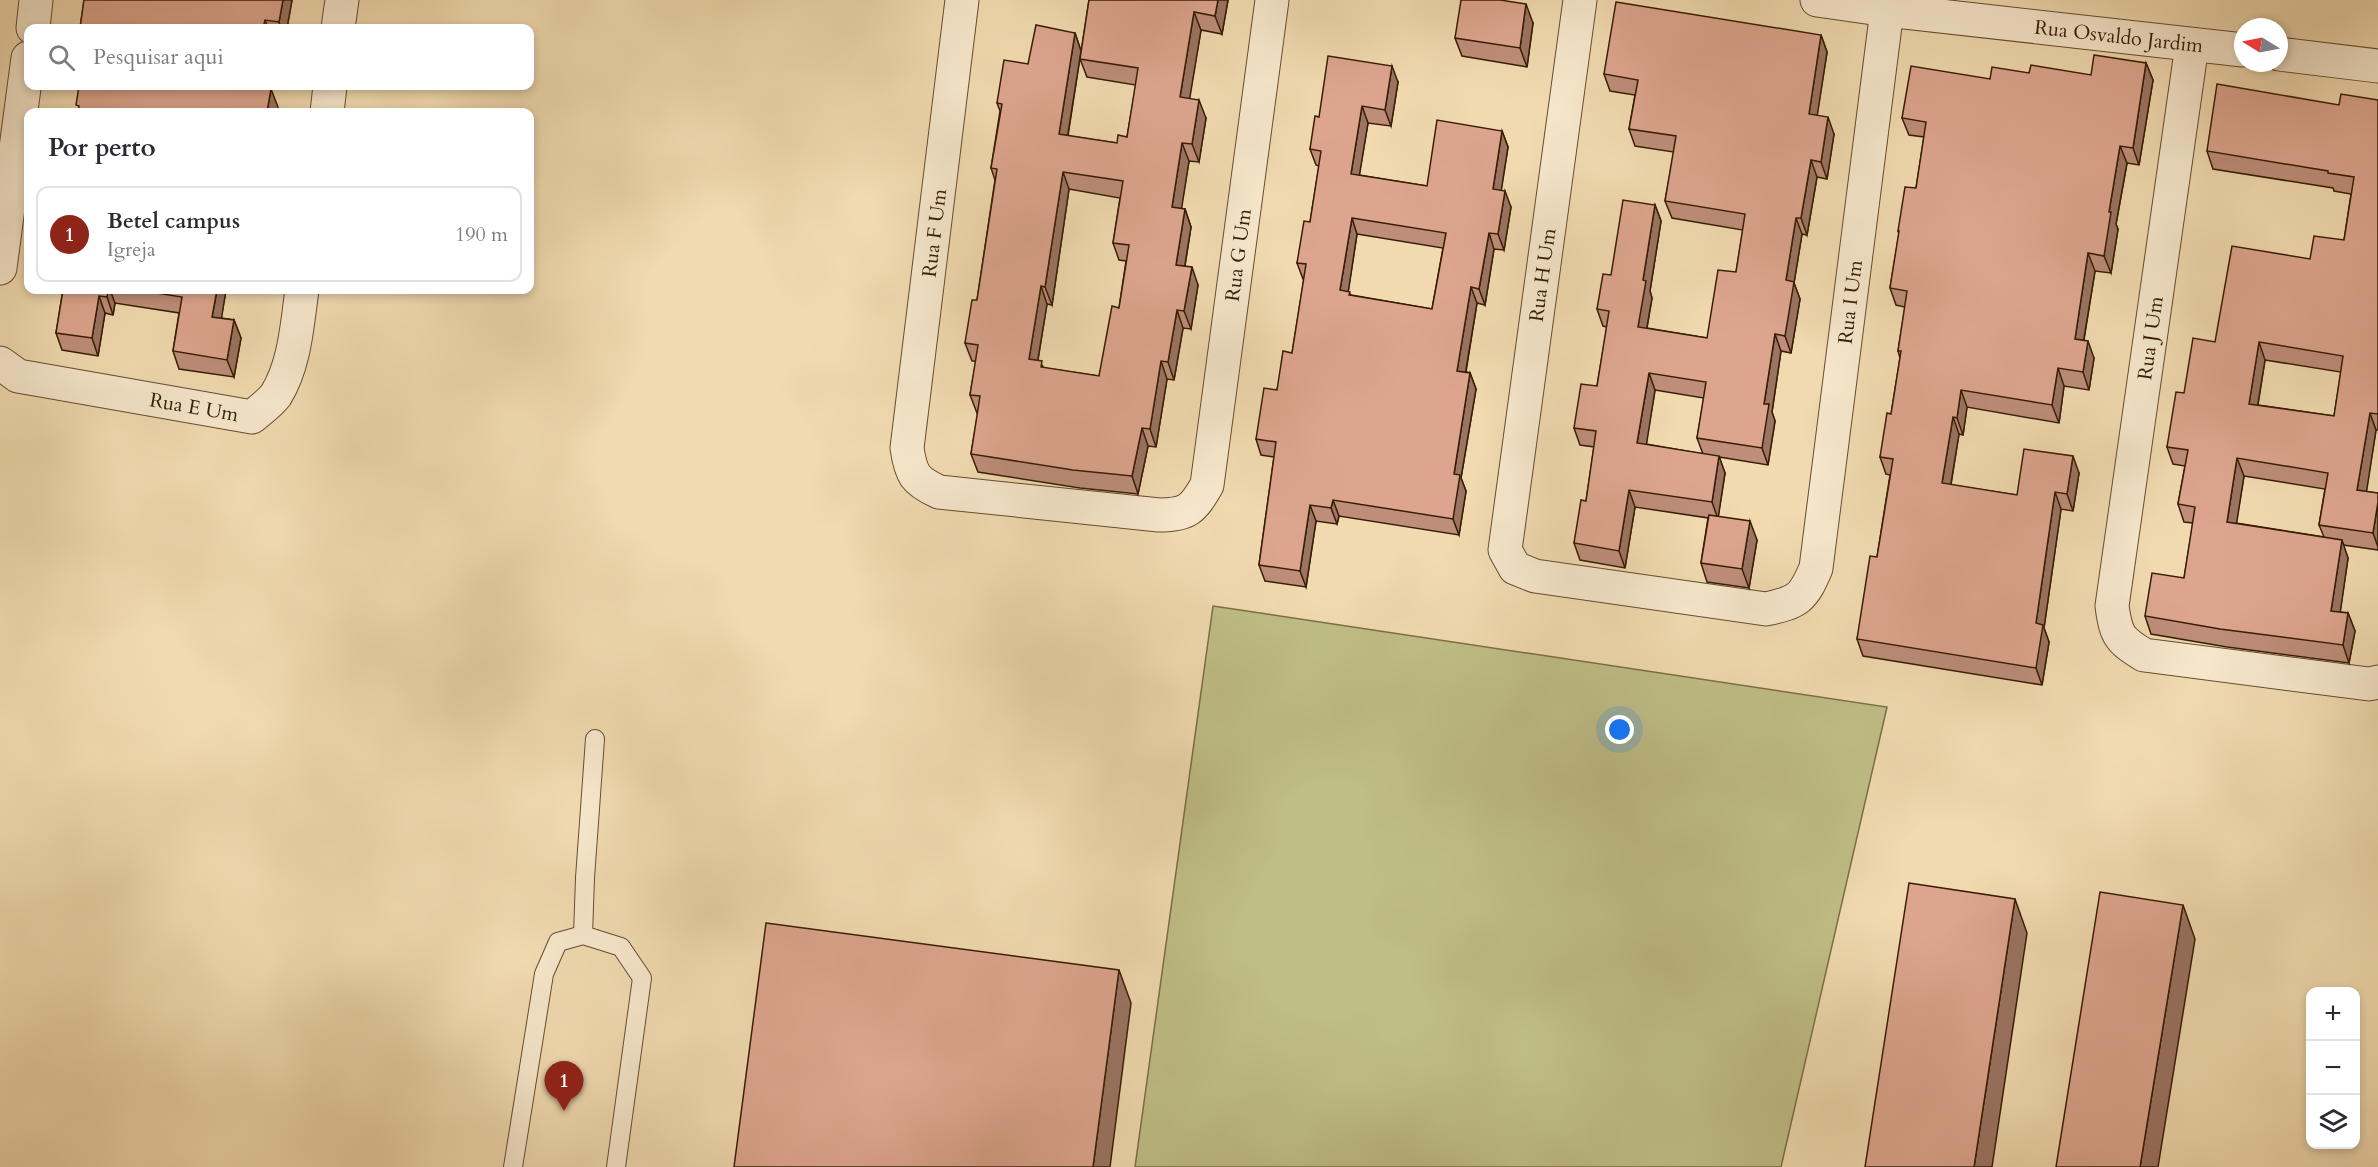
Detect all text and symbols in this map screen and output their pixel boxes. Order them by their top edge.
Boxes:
street label: Rua Osvaldo Jardim [2033,14,2205,59]
north arrow [2234,18,2288,72]
search box [24,24,534,90]
icon: search [45,41,78,74]
text: Pesquisar aqui [93,42,224,72]
text: Por perto [48,130,156,165]
street label: Rua F Um [916,187,953,279]
text: Betel campus [107,206,240,236]
street label: Rua G Um [1219,207,1258,303]
text: 1 [64,221,75,248]
text: 190 m [455,221,508,248]
street label: Rua H Um [1523,226,1562,324]
text: Igreja [107,236,156,263]
street label: Rua I Um [1832,258,1869,346]
street label: Rua J Um [2131,294,2170,382]
street label: Rua E Um [147,386,241,428]
your location [1605,715,1634,744]
map controls [2306,987,2360,1149]
button: + [2306,987,2360,1041]
button: − [2306,1041,2360,1095]
pin: 1 [544,1062,584,1111]
button: layers [2306,1095,2360,1149]

